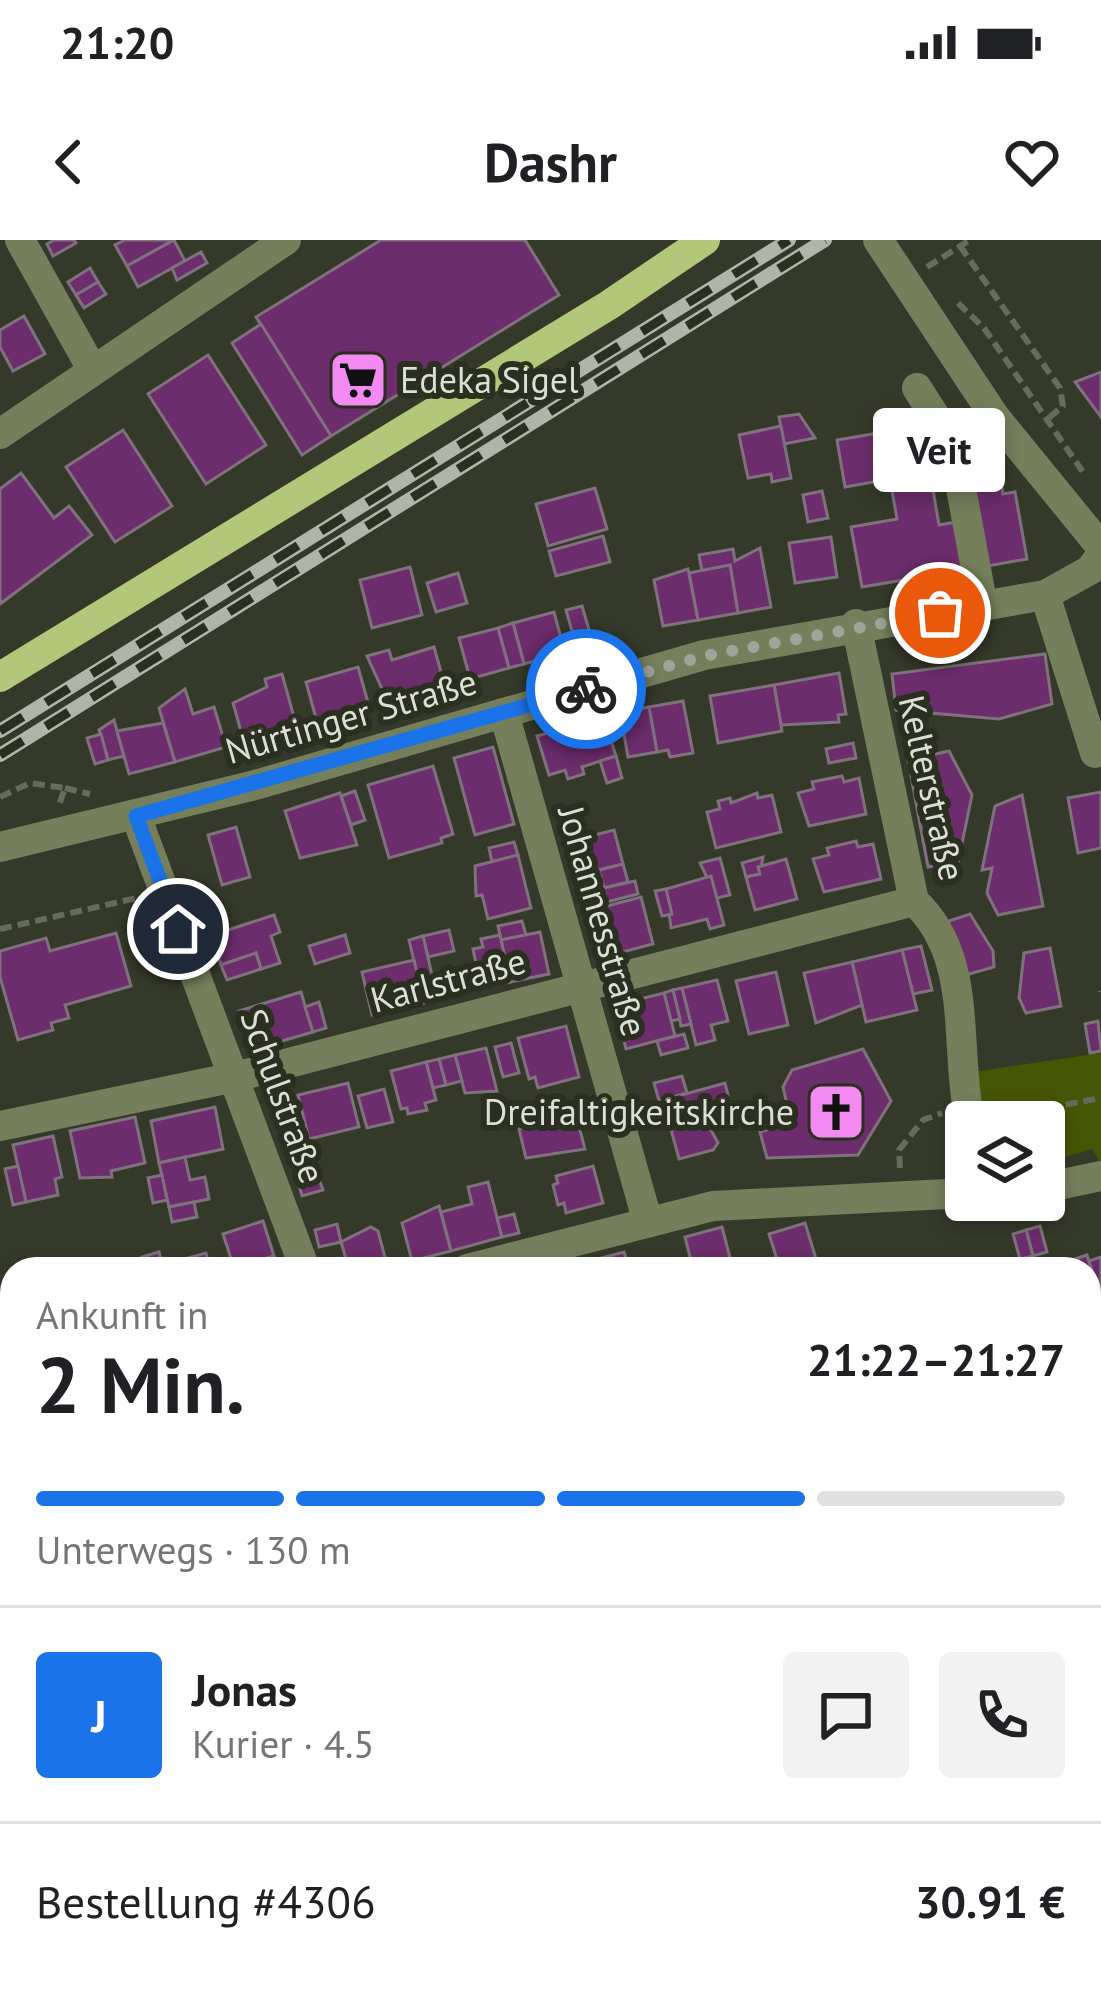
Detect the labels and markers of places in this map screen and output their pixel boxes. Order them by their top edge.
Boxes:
supermarket icon: Edeka Sigel [327,349,389,411]
place label: Edeka Sigel [400,356,579,403]
callout: Veit [874,409,1006,493]
pin [889,562,991,664]
pin [127,878,229,980]
church icon: Dreifaltigkeitskirche [805,1081,867,1143]
place label: Dreifaltigkeitskirche [484,1088,794,1135]

